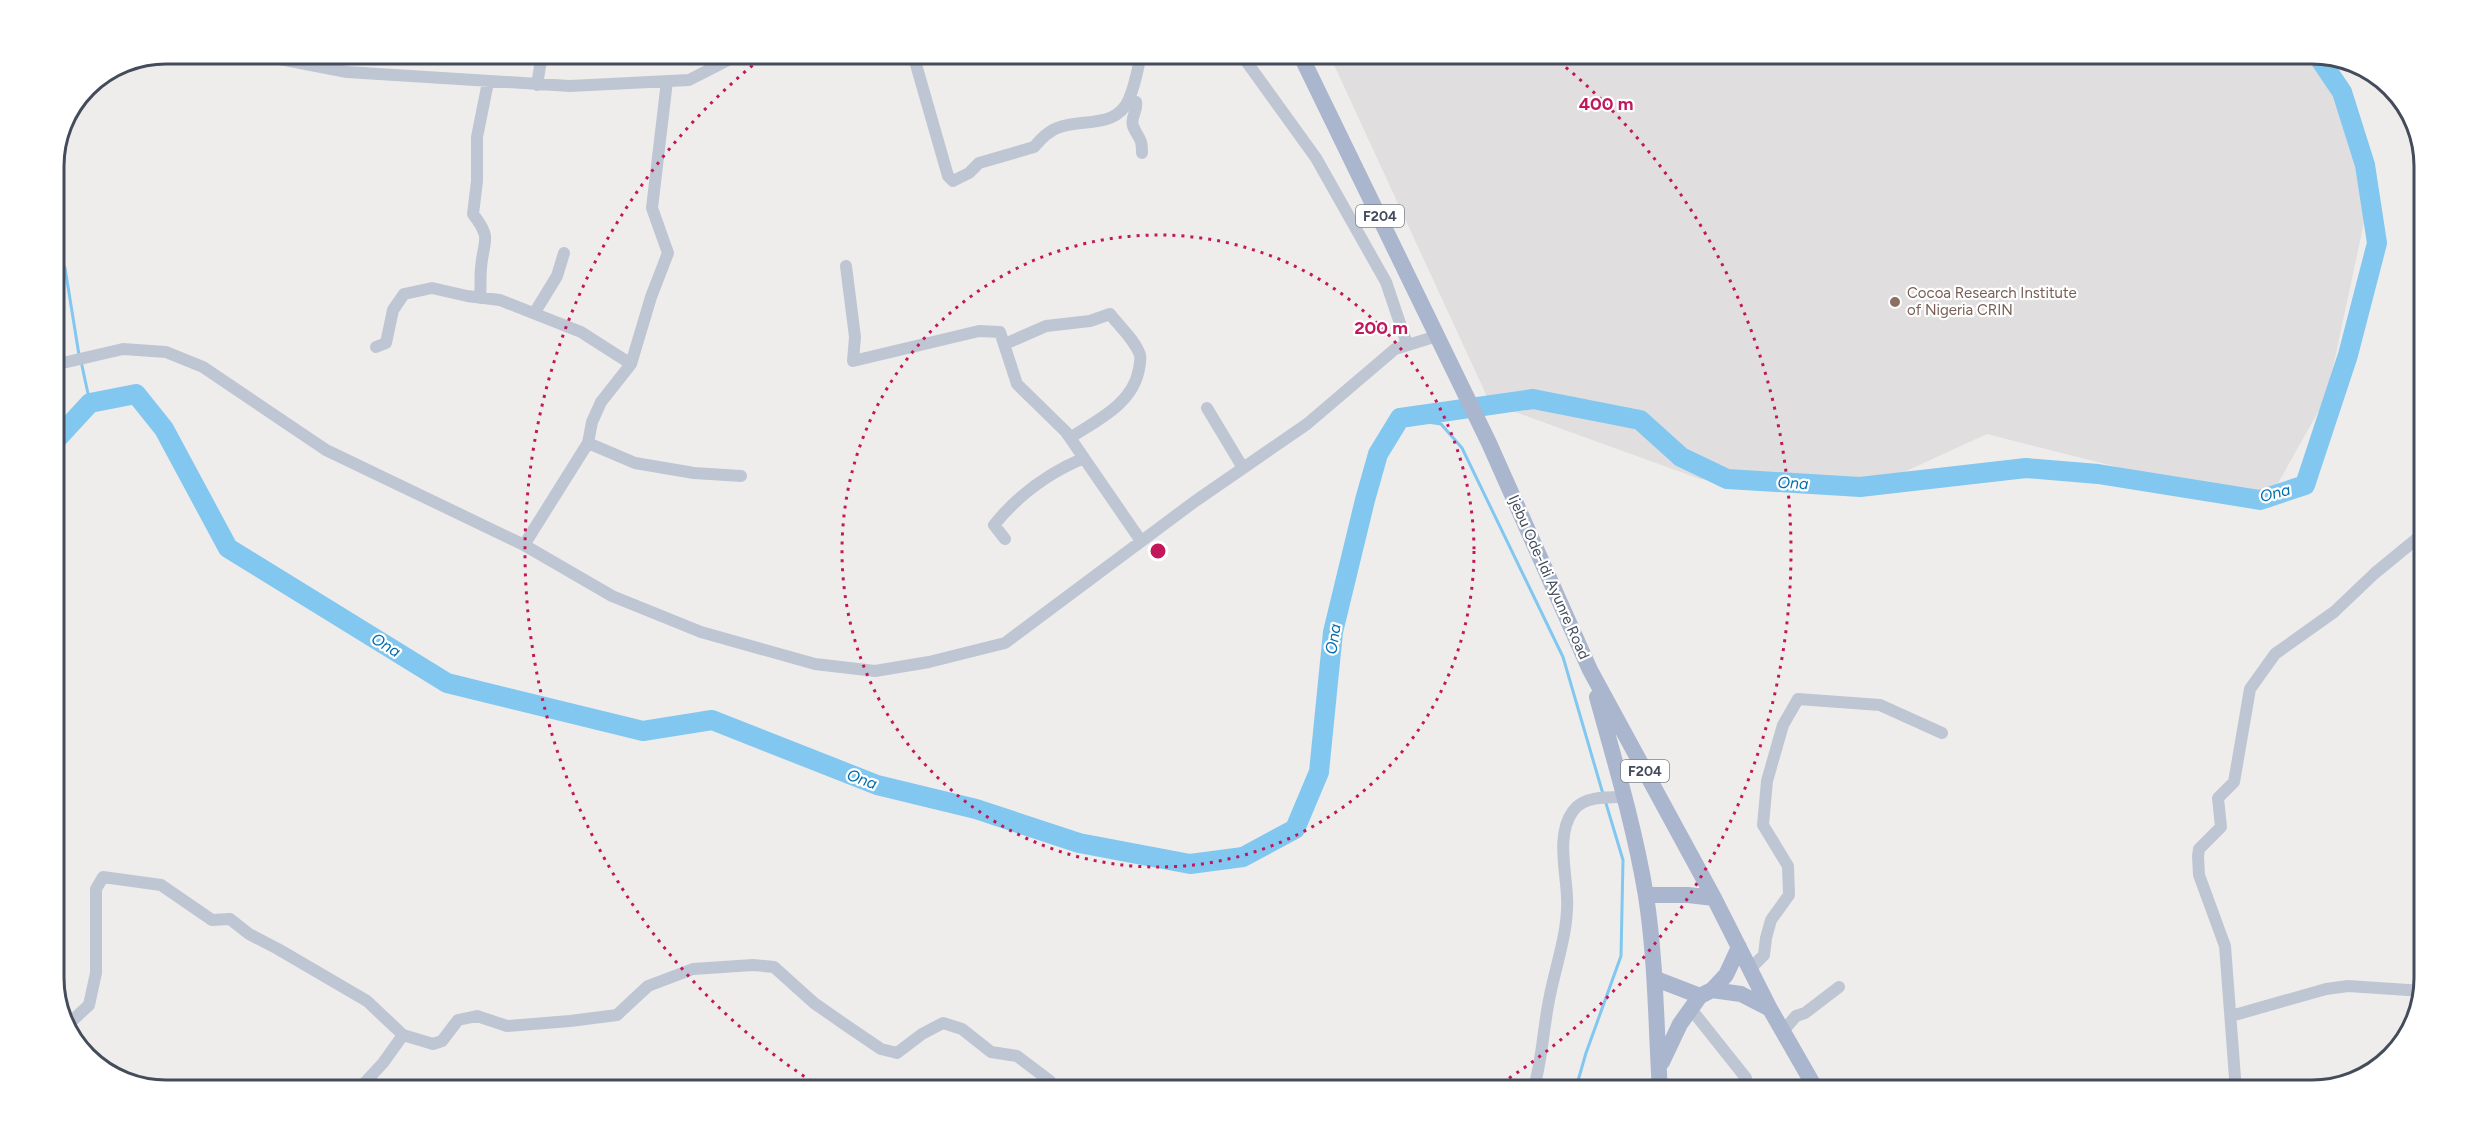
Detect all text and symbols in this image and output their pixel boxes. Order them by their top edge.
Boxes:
text: 400 m [1579,93,1633,115]
road number: F204 [1356,205,1404,227]
place label: Cocoa Research Institute of Nigeria CRIN [1907,284,2077,319]
marker: Cocoa Research Institute of Nigeria CRIN [1888,295,1902,309]
text: 200 m [1354,317,1408,339]
water label: Ona [1777,473,1809,493]
water label: Ona [2258,480,2292,506]
street label: Ijebu Ode-Idi Ayunre Road [1505,492,1593,662]
centre of rings [1148,541,1168,561]
water label: Ona [1321,622,1345,656]
water label: Ona [368,629,404,661]
road number: F204 [1621,760,1669,782]
water label: Ona [844,765,880,793]

